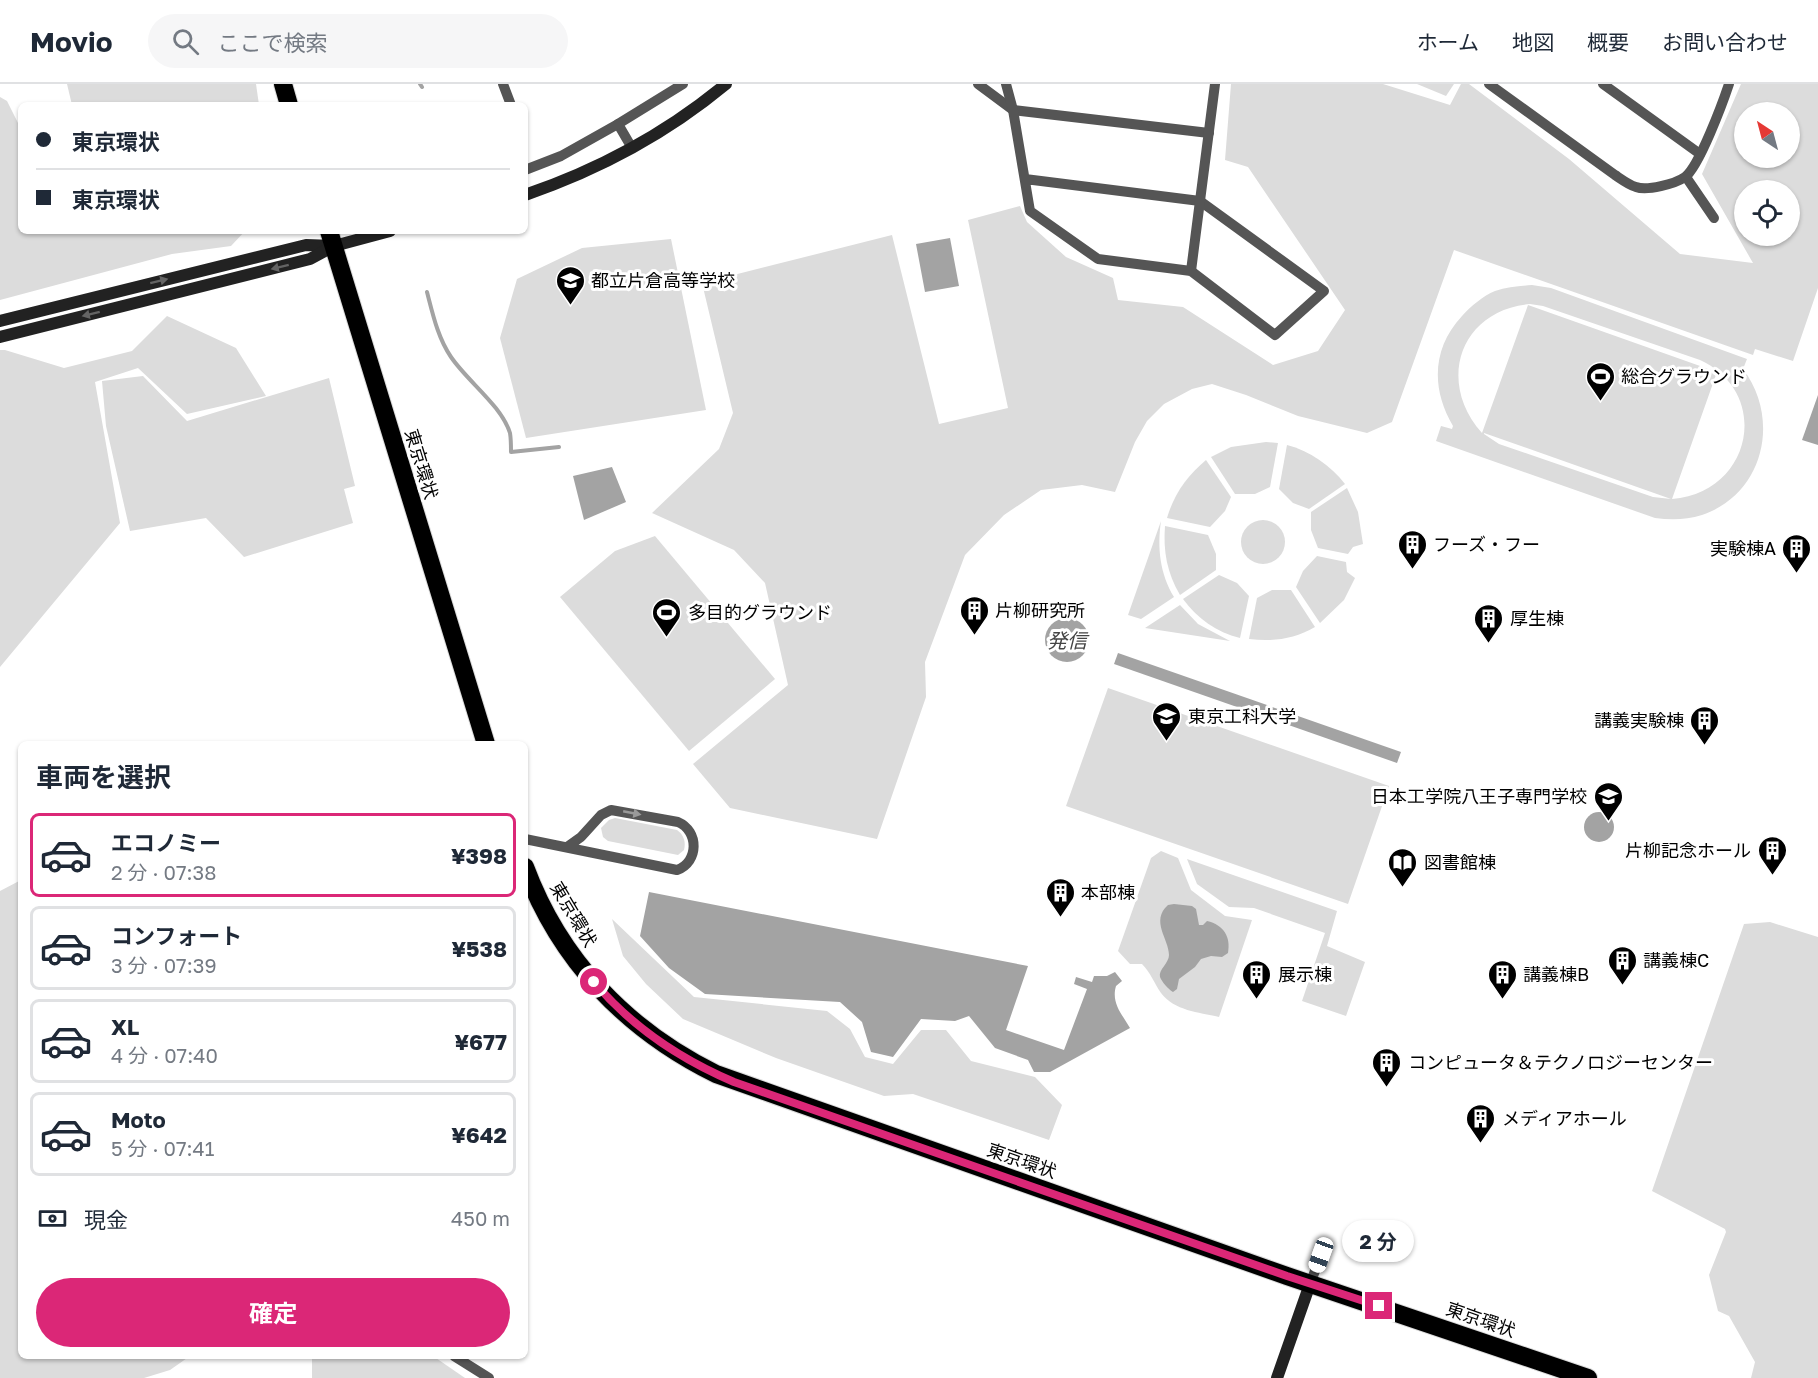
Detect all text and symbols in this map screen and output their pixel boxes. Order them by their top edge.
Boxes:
search box [148,14,568,68]
text: Movio [30,25,112,58]
icon: search [169,25,202,58]
text: ここで検索 [217,29,327,56]
text: ホーム [1417,29,1479,55]
text: 地図 [1512,29,1554,55]
text: 概要 [1587,29,1629,55]
text: お問い合わせ [1662,29,1788,55]
north arrow [1734,102,1800,168]
map controls [1734,102,1800,246]
text: 東京環状 [72,128,160,155]
button: locate [1734,180,1800,246]
text: 東京環状 [72,186,160,213]
one-way arrow [271,262,290,272]
school or university icon: 都立片倉高等学校 [554,264,586,306]
place label: 都立片倉高等学校 [591,269,735,291]
one-way arrow [149,276,168,286]
one-way arrow [82,309,100,319]
sports icon: 総合グラウンド [1584,360,1616,402]
place label: 総合グラウンド [1621,365,1747,387]
street label: 東京環状 [401,426,443,502]
building icon: フーズ・フー [1396,528,1428,570]
building icon: 実験棟A [1781,532,1813,574]
place label: フーズ・フー [1433,533,1540,555]
place label: 実験棟A [1710,537,1776,559]
building icon: 片柳研究所 [958,594,990,636]
sports icon: 多目的グラウンド [651,596,683,638]
place label: 片柳研究所 [995,599,1085,621]
place label: 多目的グラウンド [688,601,832,623]
building icon: 厚生棟 [1473,602,1505,644]
place label: 厚生棟 [1510,607,1564,629]
water label: 発信 [1047,628,1090,652]
school or university icon: 東京工科大学 [1151,700,1183,742]
building icon: 講義実験棟 [1689,704,1721,746]
place label: 東京工科大学 [1188,705,1296,727]
place label: 講義実験棟 [1594,709,1684,731]
text: 車両を選択 [36,761,171,793]
school or university icon: 日本工学院八王子専門学校 [1592,780,1624,822]
place label: 日本工学院八王子専門学校 [1371,785,1587,807]
one-way arrow [622,809,641,818]
icon: car [39,828,93,882]
text: エコノミー [111,829,221,856]
building icon: 片柳記念ホール [1756,834,1788,876]
place label: 片柳記念ホール [1625,839,1751,861]
text: ¥398 [451,842,507,869]
library icon: 図書館棟 [1387,846,1419,888]
place label: 図書館棟 [1424,851,1496,873]
text: 2 分 · 07:38 [111,860,217,884]
building icon: 本部棟 [1044,876,1076,918]
street label: 東京環状 [546,877,602,951]
place label: 本部棟 [1081,881,1135,903]
icon: car [39,921,93,975]
text: コンフォート [111,922,242,949]
text: ¥538 [452,935,507,962]
building icon: 講義棟C [1606,944,1638,986]
place label: 講義棟C [1643,949,1709,971]
text: 3 分 · 07:39 [111,953,217,977]
building icon: 展示棟 [1241,958,1273,1000]
building icon: 講義棟B [1486,958,1518,1000]
place label: 展示棟 [1278,963,1332,985]
place label: 講義棟B [1523,963,1589,985]
route start [580,968,607,995]
text: XL [111,1013,139,1040]
icon: car [39,1014,93,1068]
text: ¥677 [455,1028,507,1055]
text: 4 分 · 07:40 [111,1043,218,1067]
building icon: コンピュータ＆テクノロジーセンター [1371,1046,1403,1088]
place label: コンピュータ＆テクノロジーセンター [1408,1051,1713,1073]
building icon: メディアホール [1465,1102,1497,1144]
text: Moto [111,1106,166,1133]
icon: car [39,1107,93,1161]
place label: メディアホール [1502,1107,1627,1129]
text: ¥642 [451,1121,507,1148]
text: 5 分 · 07:41 [111,1136,215,1160]
street label: 東京環状 [984,1138,1060,1182]
icon: cash [36,1202,69,1235]
text: 現金 [84,1206,128,1233]
text: 450 m [451,1206,510,1230]
callout: 2 分 [1343,1219,1415,1261]
text: 2 分 [1359,1229,1397,1253]
car [1306,1235,1336,1275]
button: 確定 [36,1278,510,1347]
route end [1365,1292,1392,1319]
street label: 東京環状 [1443,1297,1519,1341]

